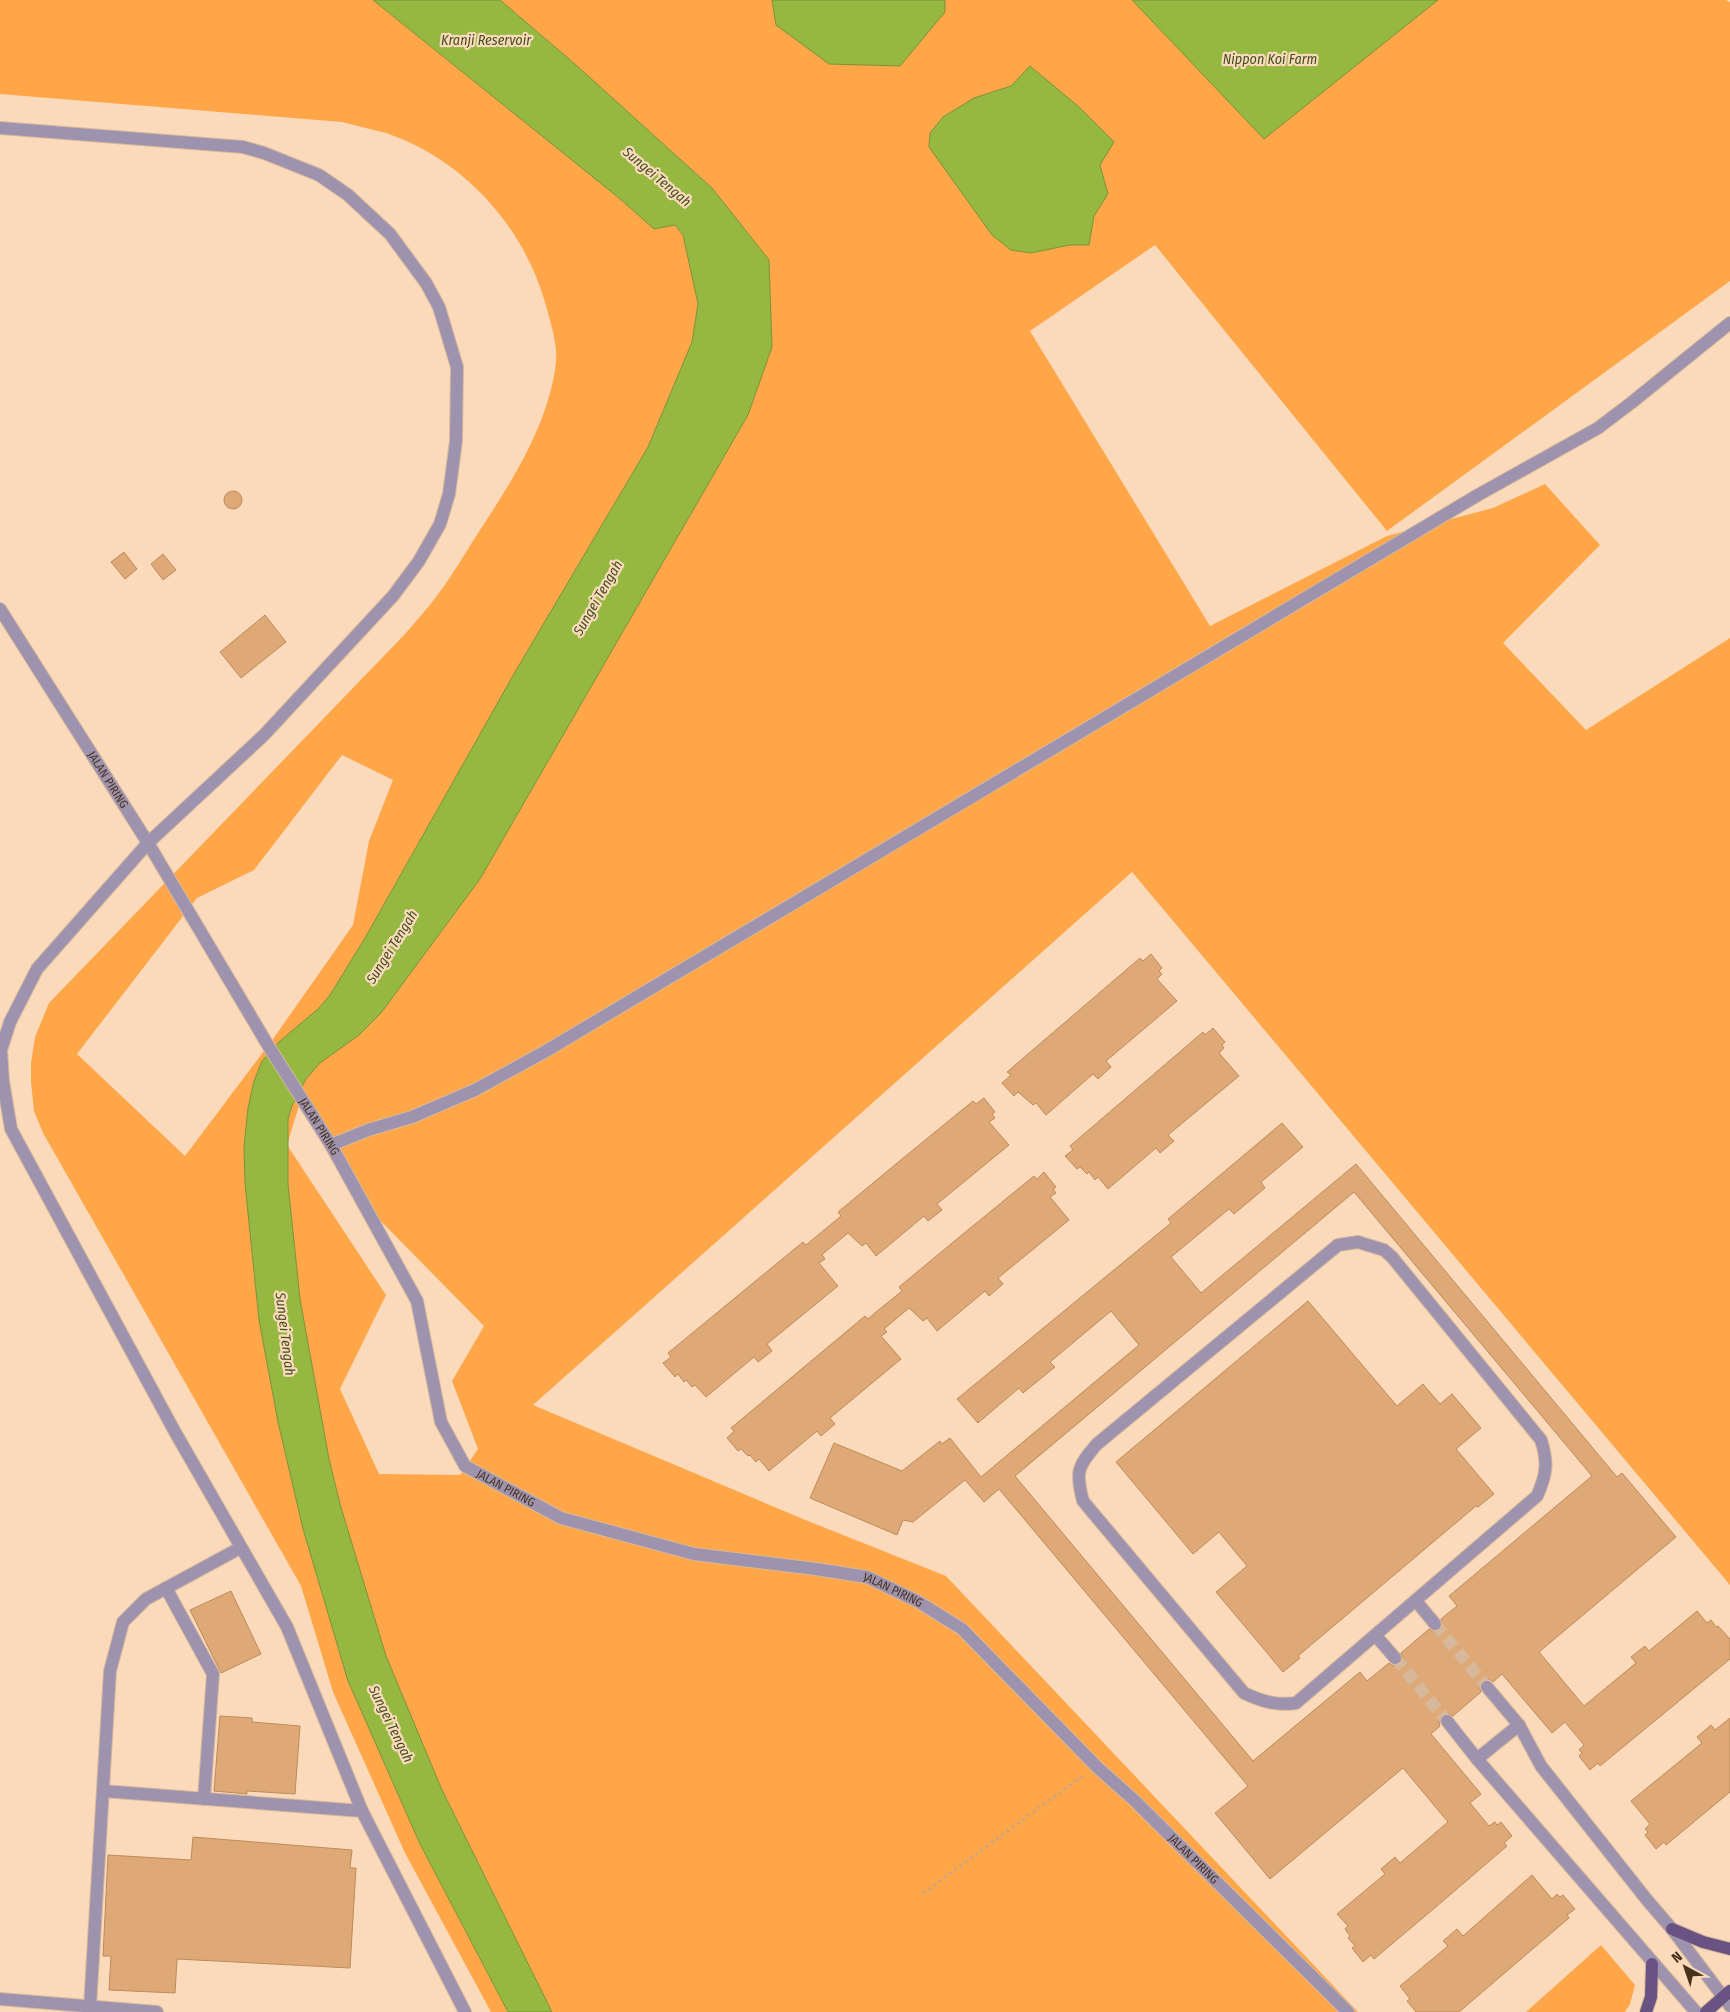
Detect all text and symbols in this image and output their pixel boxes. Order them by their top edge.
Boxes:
water label: Kranji Reservoir [441,32,532,49]
water label: Nippon Koi Farm [1223,51,1317,68]
water label: Sungei Tengah [619,143,695,210]
water label: Sungei Tengah [569,558,626,639]
street label: JALAN PIRING [85,749,131,811]
water label: Sungei Tengah [362,907,421,988]
street label: JALAN PIRING [296,1095,342,1158]
water label: Sungei Tengah [271,1290,299,1377]
street label: JALAN PIRING [474,1467,538,1510]
street label: JALAN PIRING [862,1570,926,1610]
water label: Sungei Tengah [365,1682,417,1765]
street label: JALAN PIRING [1166,1831,1221,1887]
north arrow [1660,1942,1710,1992]
text: N [1668,1948,1686,1967]

